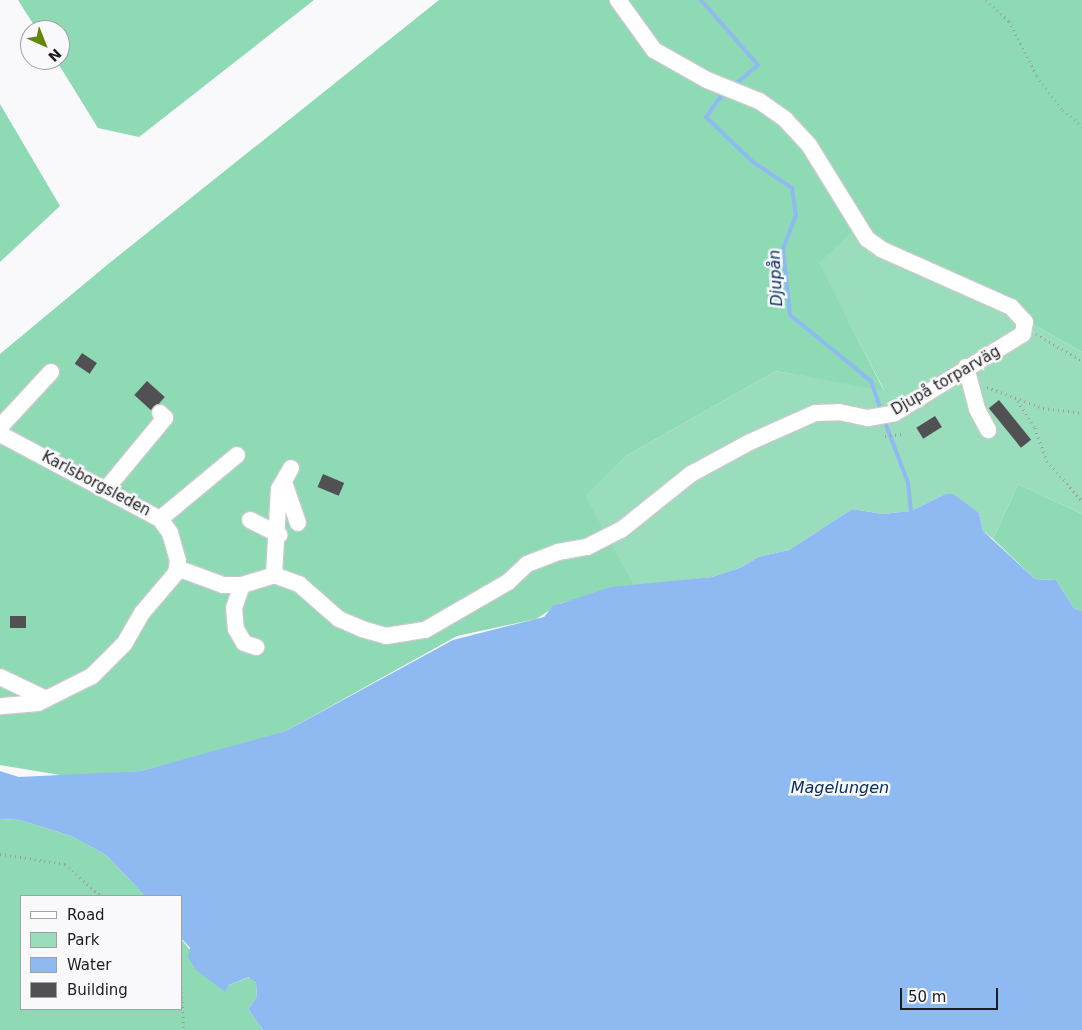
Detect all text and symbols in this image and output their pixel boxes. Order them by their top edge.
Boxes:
north arrow [20,20,70,70]
text: N [45,45,64,65]
water label: Djupån [765,249,787,307]
street label: Djupå torparväg [888,343,1004,419]
street label: Karlsborgsleden [39,448,153,520]
water label: Magelungen [791,778,889,798]
legend [20,895,182,1010]
text: Road [67,906,105,924]
text: Park [67,931,99,949]
text: Water [67,956,111,974]
scale bar [902,978,1000,1010]
text: Building [67,981,128,999]
text: 50 m [908,988,946,1006]

